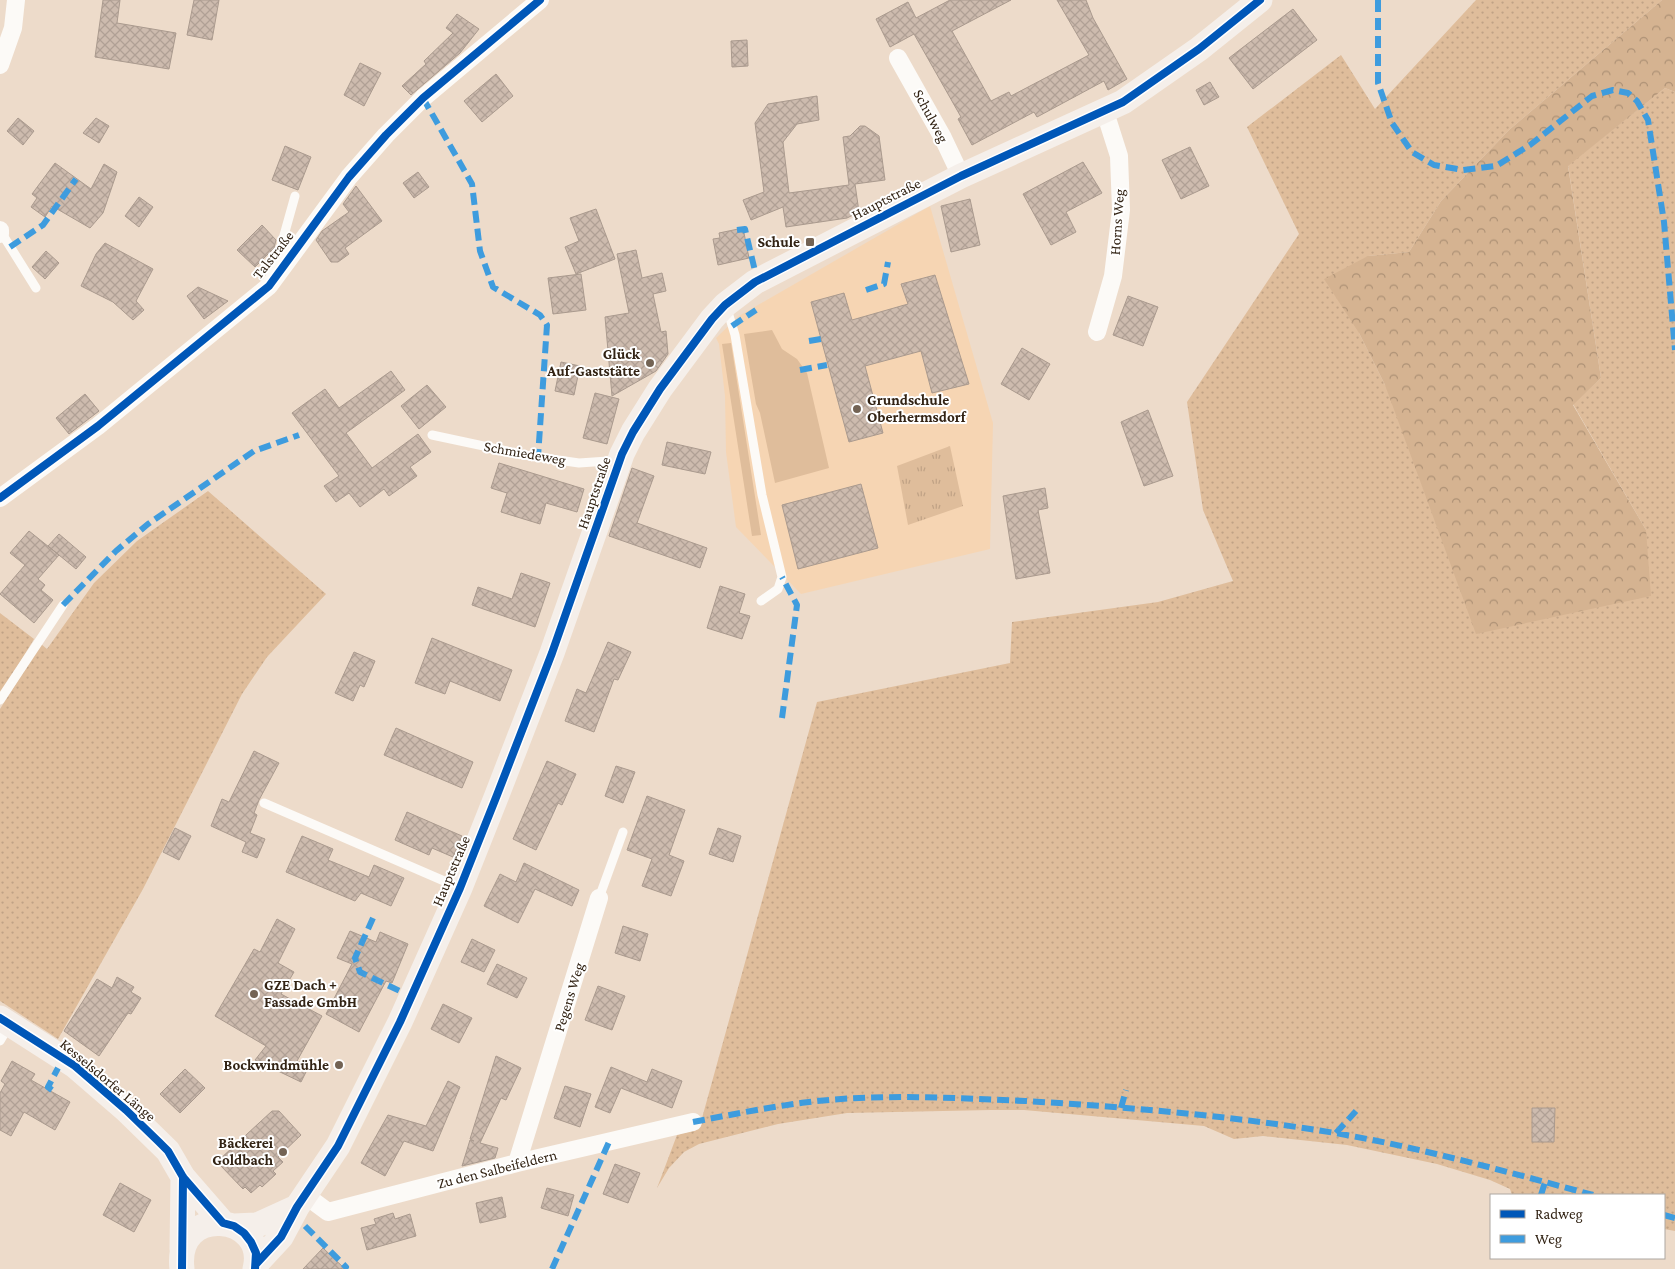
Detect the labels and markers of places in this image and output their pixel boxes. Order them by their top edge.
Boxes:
place label: Schule [757,234,800,250]
marker: Schule [804,236,816,248]
place label: Glück Auf-Gaststätte [546,346,641,379]
marker: Glück Auf-Gaststätte [644,357,656,369]
place label: Grundschule Oberhermsdorf [867,392,967,425]
marker: Grundschule Oberhermsdorf [851,403,863,415]
place label: GZE Dach + Fassade GmbH [264,977,357,1010]
marker: GZE Dach + Fassade GmbH [248,988,260,1000]
place label: Bockwindmühle [224,1057,329,1073]
marker: Bockwindmühle [333,1059,345,1071]
place label: Bäckerei Goldbach [212,1135,274,1168]
marker: Bäckerei Goldbach [277,1146,289,1158]

